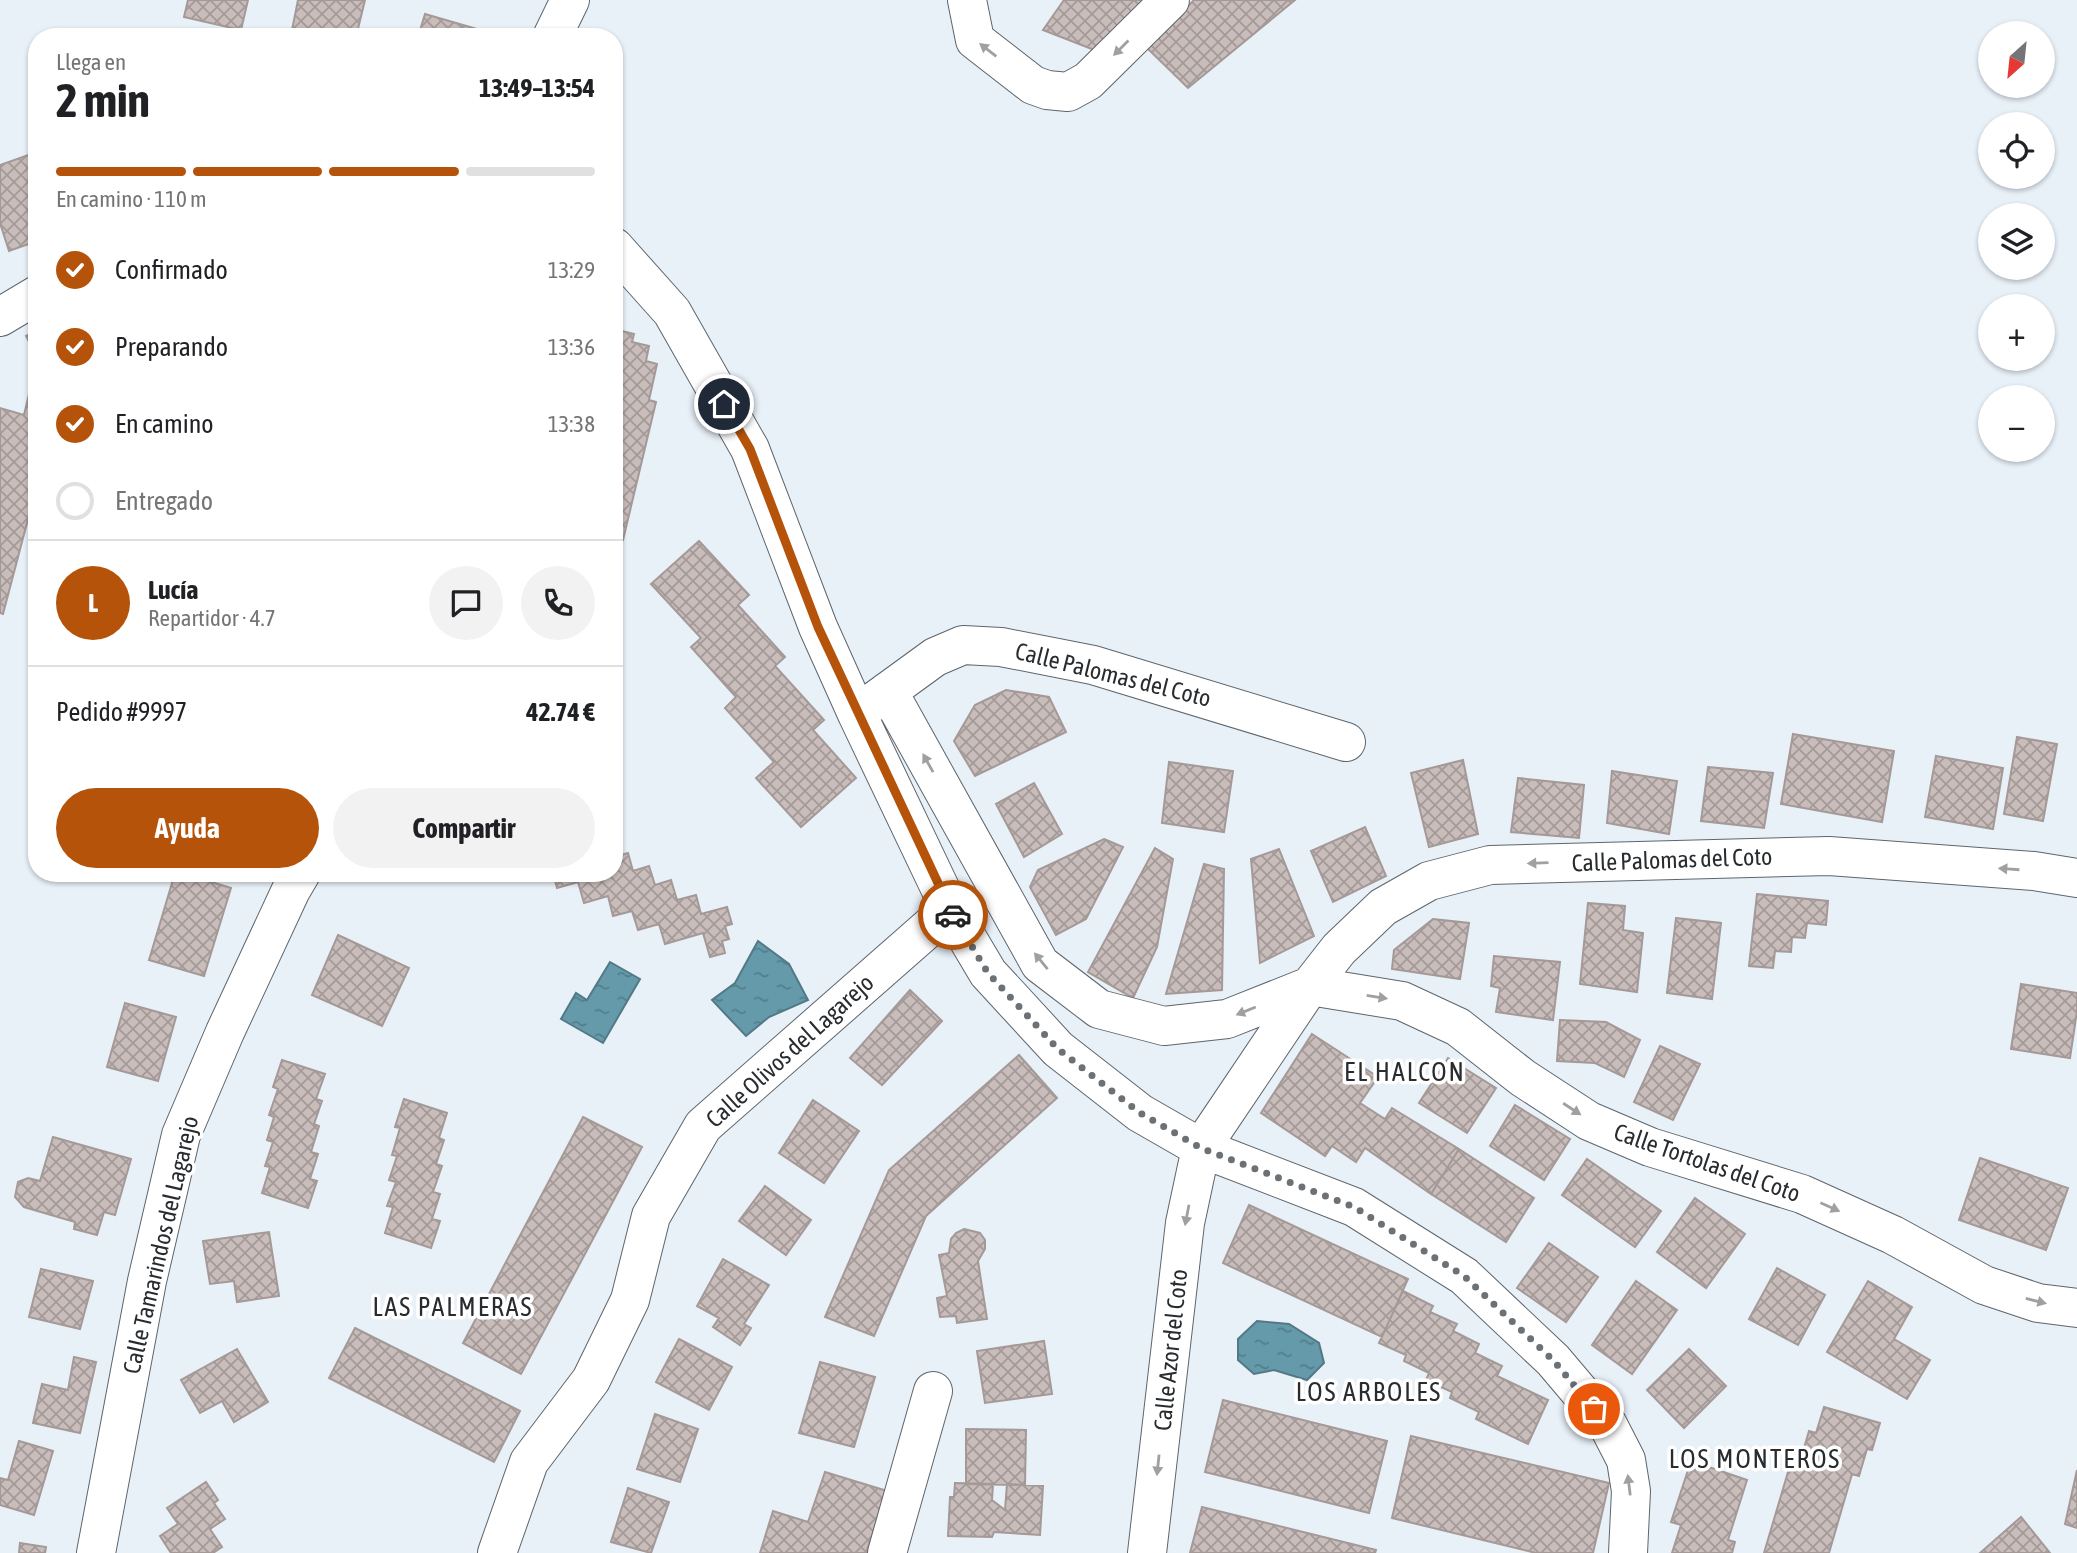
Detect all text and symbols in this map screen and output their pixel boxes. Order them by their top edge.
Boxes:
north arrow [1978,21,2054,98]
map controls [1978,21,2055,462]
one-way arrow [1114,39,1130,56]
one-way arrow [979,43,997,58]
text: Llega en [56,49,126,75]
text: 13:49–13:54 [479,73,595,103]
text: 2 min [56,74,150,127]
button: locate [1978,112,2055,189]
text: En camino · 110 m [56,186,207,212]
button: layers [1978,203,2055,280]
icon: check [56,251,94,289]
text: Confirmado [115,255,228,285]
text: 13:29 [548,257,595,283]
button: + [1978,294,2055,371]
icon: check [56,328,94,366]
text: Preparando [115,332,228,362]
text: 13:36 [548,334,595,360]
pin [694,374,754,434]
icon: home [705,385,743,423]
button: − [1978,385,2055,462]
icon: check [56,405,94,443]
text: En camino [115,409,214,439]
text: 13:38 [548,411,595,437]
text: Entregado [115,486,213,516]
button: chat [429,566,503,640]
button: phone [521,566,595,640]
text: Lucía [148,575,198,605]
text: L [88,588,98,618]
text: Repartidor · 4.7 [148,605,275,631]
street label: Calle Palomas del Coto [1013,637,1214,712]
text: Pedido #9997 [56,697,187,727]
text: 42.74 € [526,697,595,727]
one-way arrow [922,754,934,773]
button: Ayuda [56,788,319,868]
button: Compartir [333,788,595,868]
street label: Calle Palomas del Coto [1571,843,1773,876]
one-way arrow [1526,858,1548,869]
one-way arrow [1998,863,2020,874]
courier [918,880,988,950]
icon: car [934,896,972,934]
one-way arrow [1033,952,1048,970]
street label: Calle Olivos del Lagarejo [701,969,879,1133]
one-way arrow [1366,992,1388,1003]
one-way arrow [1236,1006,1257,1017]
district label: EL HALCON [1344,1057,1466,1087]
one-way arrow [1562,1103,1581,1116]
street label: Calle Tamarindos del Lagarejo [118,1113,203,1376]
street label: Calle Tortolas del Coto [1611,1118,1804,1207]
one-way arrow [1819,1202,1840,1213]
one-way arrow [1181,1204,1192,1226]
street label: Calle Azor del Coto [1149,1268,1192,1432]
district label: LAS PALMERAS [373,1292,533,1322]
one-way arrow [2025,1296,2047,1307]
district label: LOS ARBOLES [1296,1377,1442,1407]
pin [1564,1379,1624,1439]
icon: bag [1575,1390,1613,1428]
district label: LOS MONTEROS [1669,1444,1841,1474]
one-way arrow [1152,1455,1163,1477]
one-way arrow [1624,1474,1635,1496]

